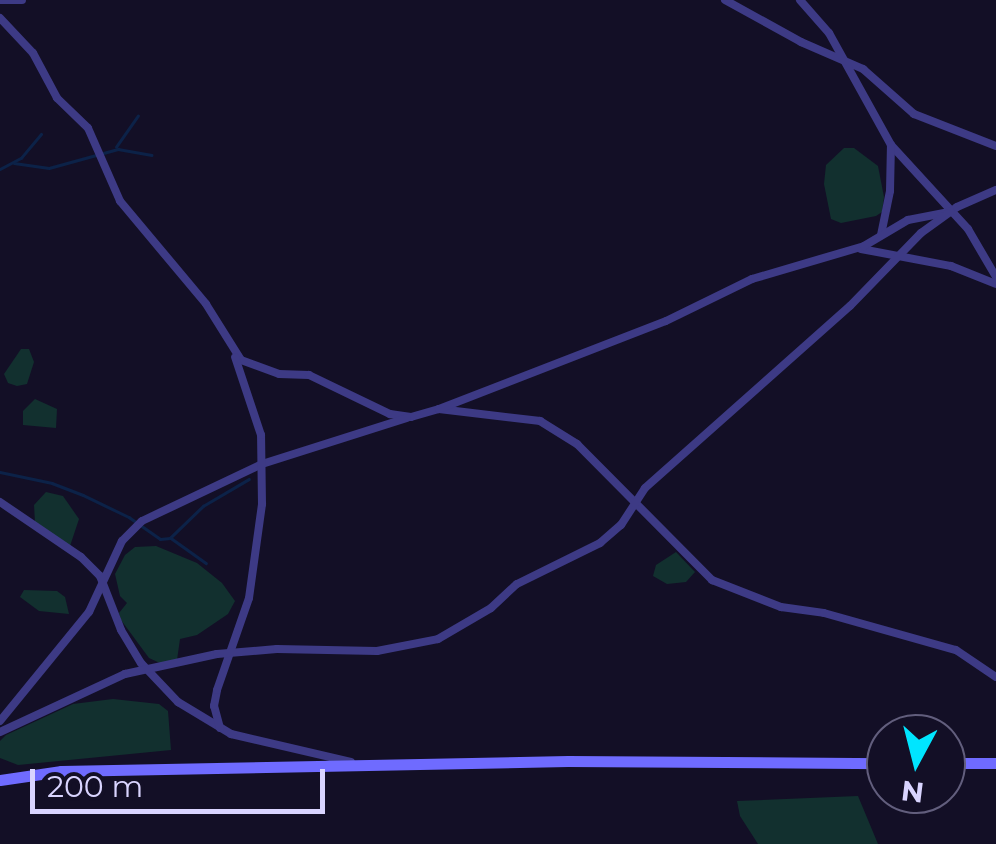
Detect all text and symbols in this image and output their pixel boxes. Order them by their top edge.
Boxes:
north arrow [866,714,966,814]
scale bar [35,749,330,811]
text: 200 m [47,768,143,805]
text: N [899,774,926,810]

